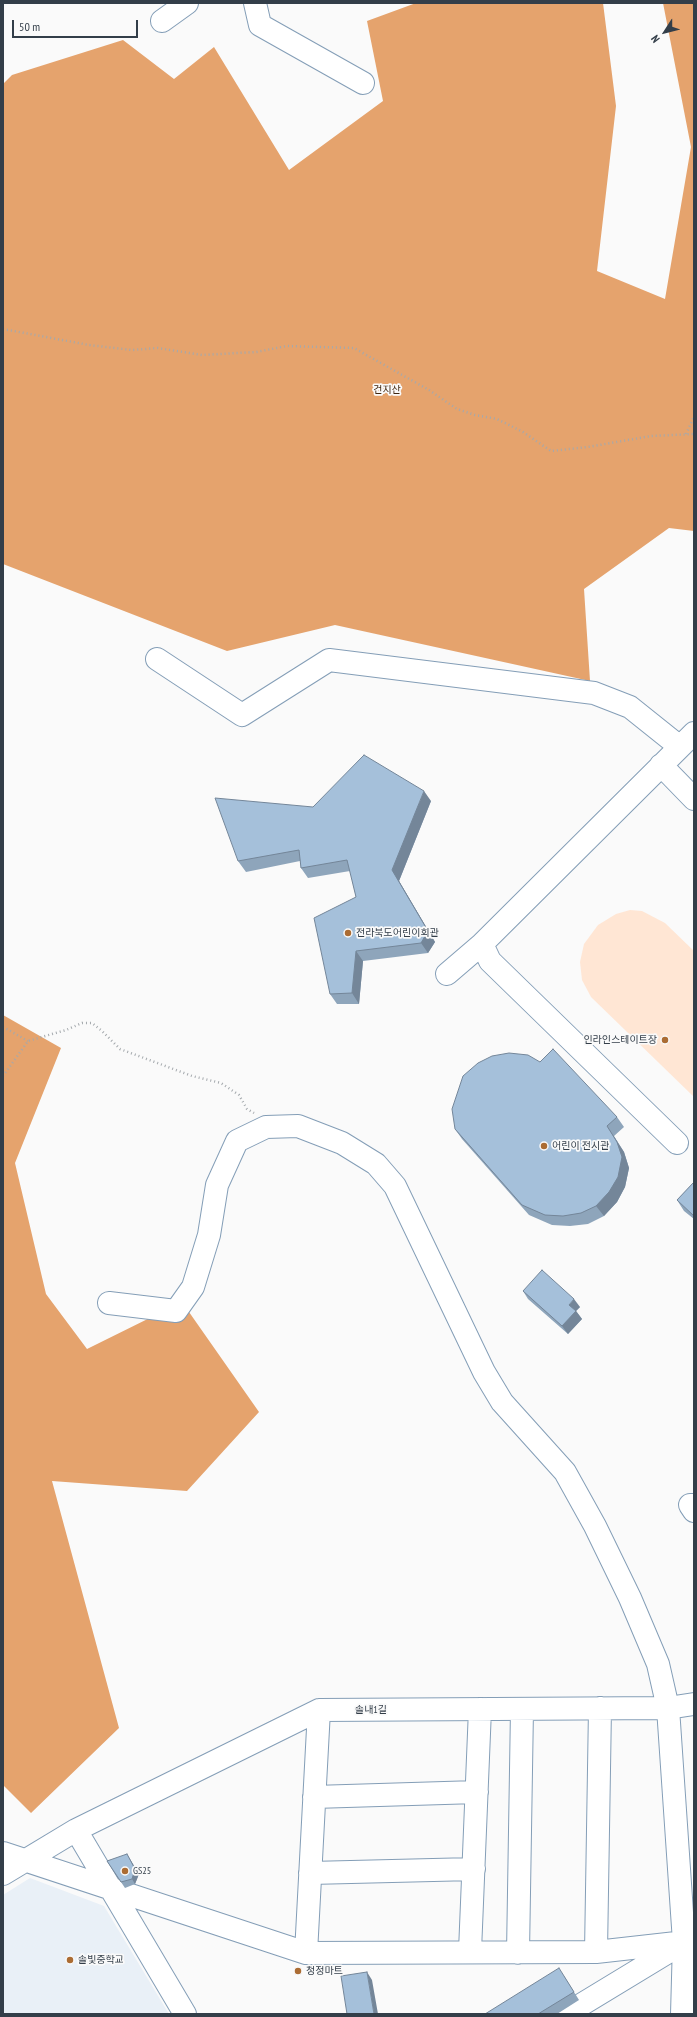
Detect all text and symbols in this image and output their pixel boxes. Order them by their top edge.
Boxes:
scale bar [14,12,140,38]
north arrow [645,12,685,52]
text: 50 m [19,19,40,34]
text: N [648,33,663,46]
park label: 건지산 [373,384,401,396]
place label: 전라북도어린이회관 [356,927,439,939]
marker: 전라북도어린이회관 [343,928,353,938]
place label: 인라인스테이트장 [583,1034,657,1046]
marker: 인라인스테이트장 [660,1035,670,1045]
place label: 어린이 전시관 [552,1140,609,1152]
marker: 어린이 전시관 [539,1141,549,1151]
street label: 솔내1길 [355,1704,387,1716]
place label: GS25 [133,1865,151,1877]
marker: GS25 [120,1866,130,1876]
place label: 솔빛중학교 [78,1954,124,1966]
marker: 솔빛중학교 [65,1955,75,1965]
place label: 청정마트 [306,1965,343,1977]
marker: 청정마트 [293,1966,303,1976]

